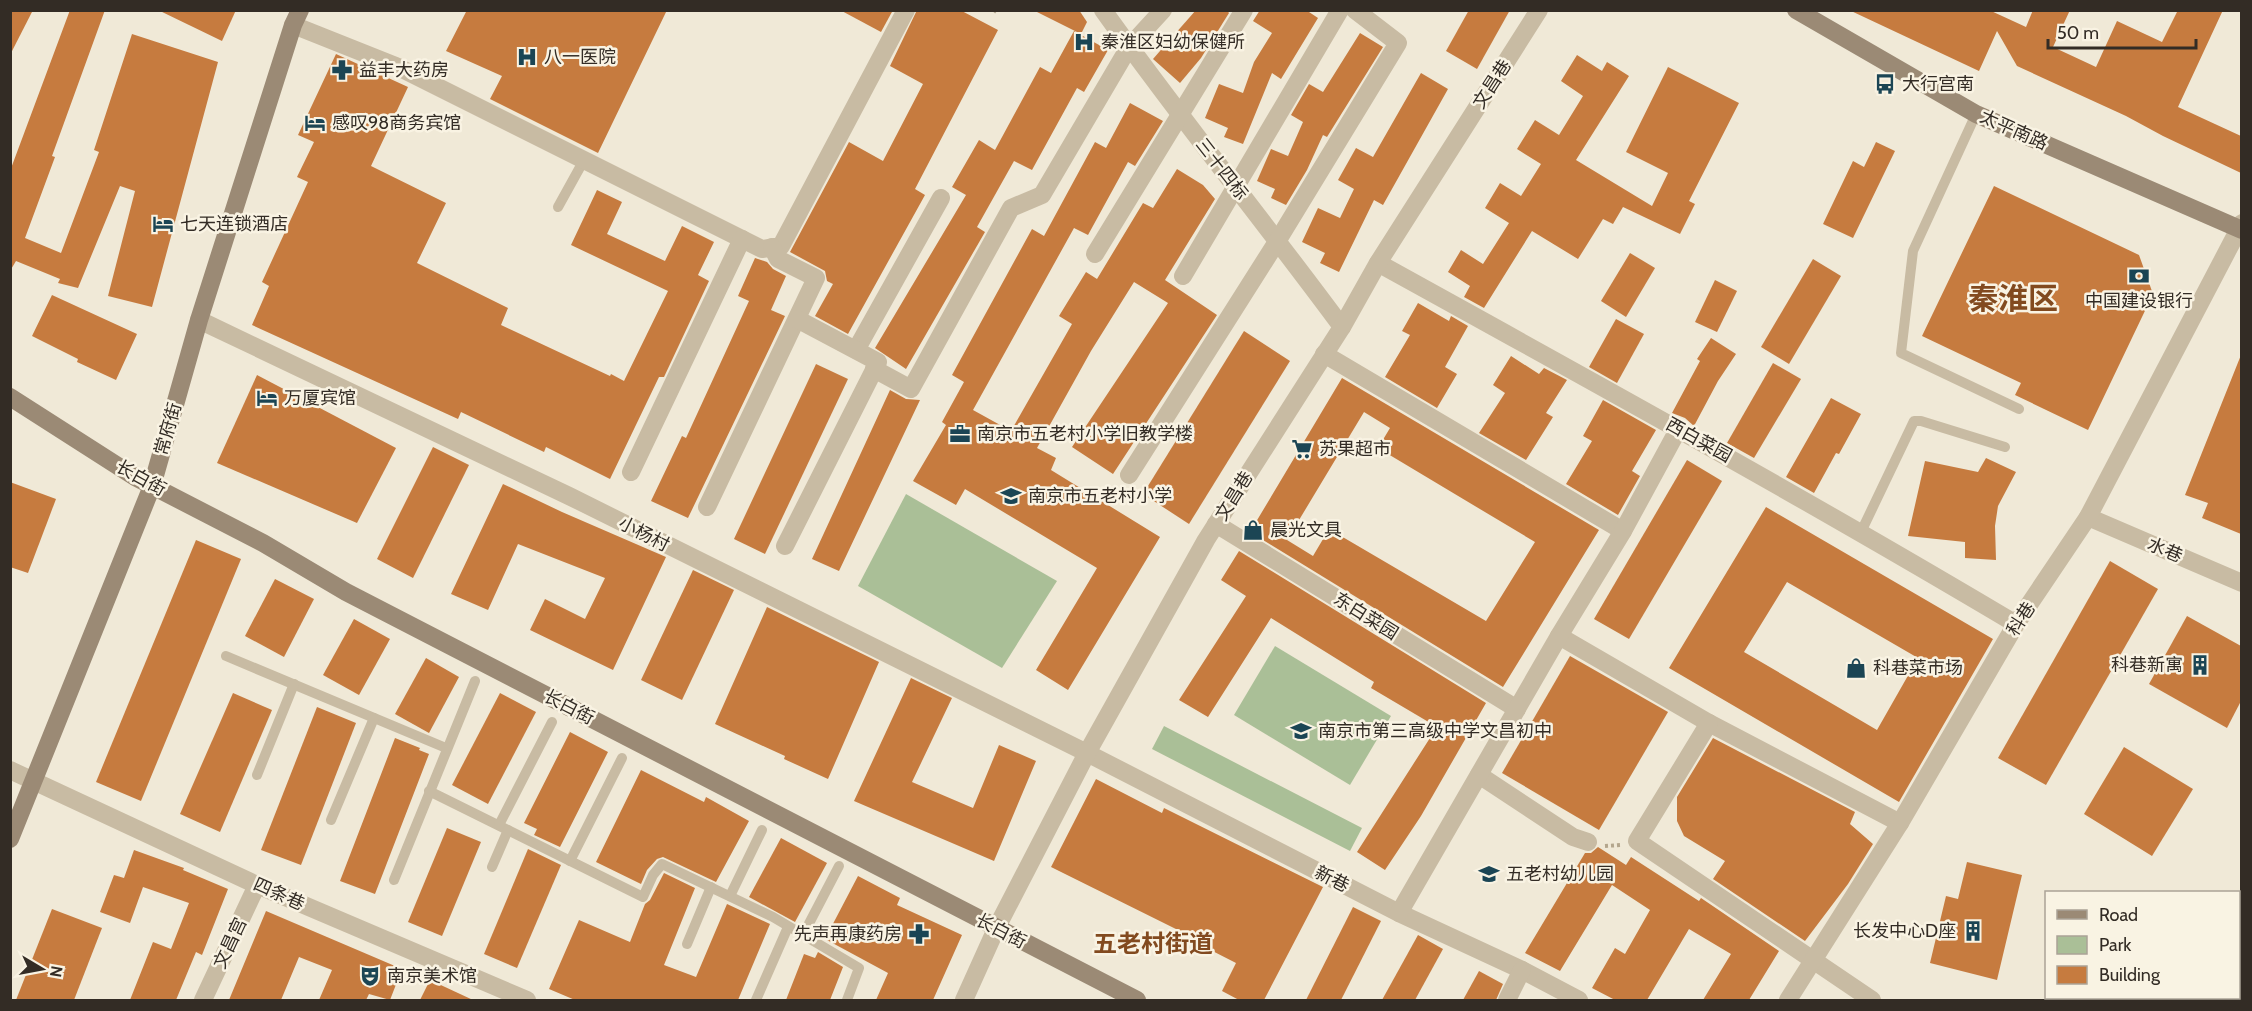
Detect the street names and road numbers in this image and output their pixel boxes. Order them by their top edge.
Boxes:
street label: 文昌巷 [1468,55,1516,113]
street label: 太平南路 [1977,105,2051,155]
street label: 三十四标 [1191,134,1253,204]
street label: 常府街 [150,400,186,458]
street label: 西白菜园 [1662,413,1736,467]
street label: 长白街 [112,455,170,501]
street label: 文昌巷 [1210,467,1258,525]
street label: 小杨村 [615,512,673,556]
street label: 水巷 [2144,533,2186,567]
street label: 东白菜园 [1330,588,1402,644]
street label: 科巷 [2002,598,2040,640]
street label: 长白街 [540,685,598,729]
street label: 新巷 [1311,861,1353,897]
street label: 四条巷 [250,873,308,915]
street label: 长白街 [972,909,1030,953]
street label: 文昌宫 [209,914,251,972]

